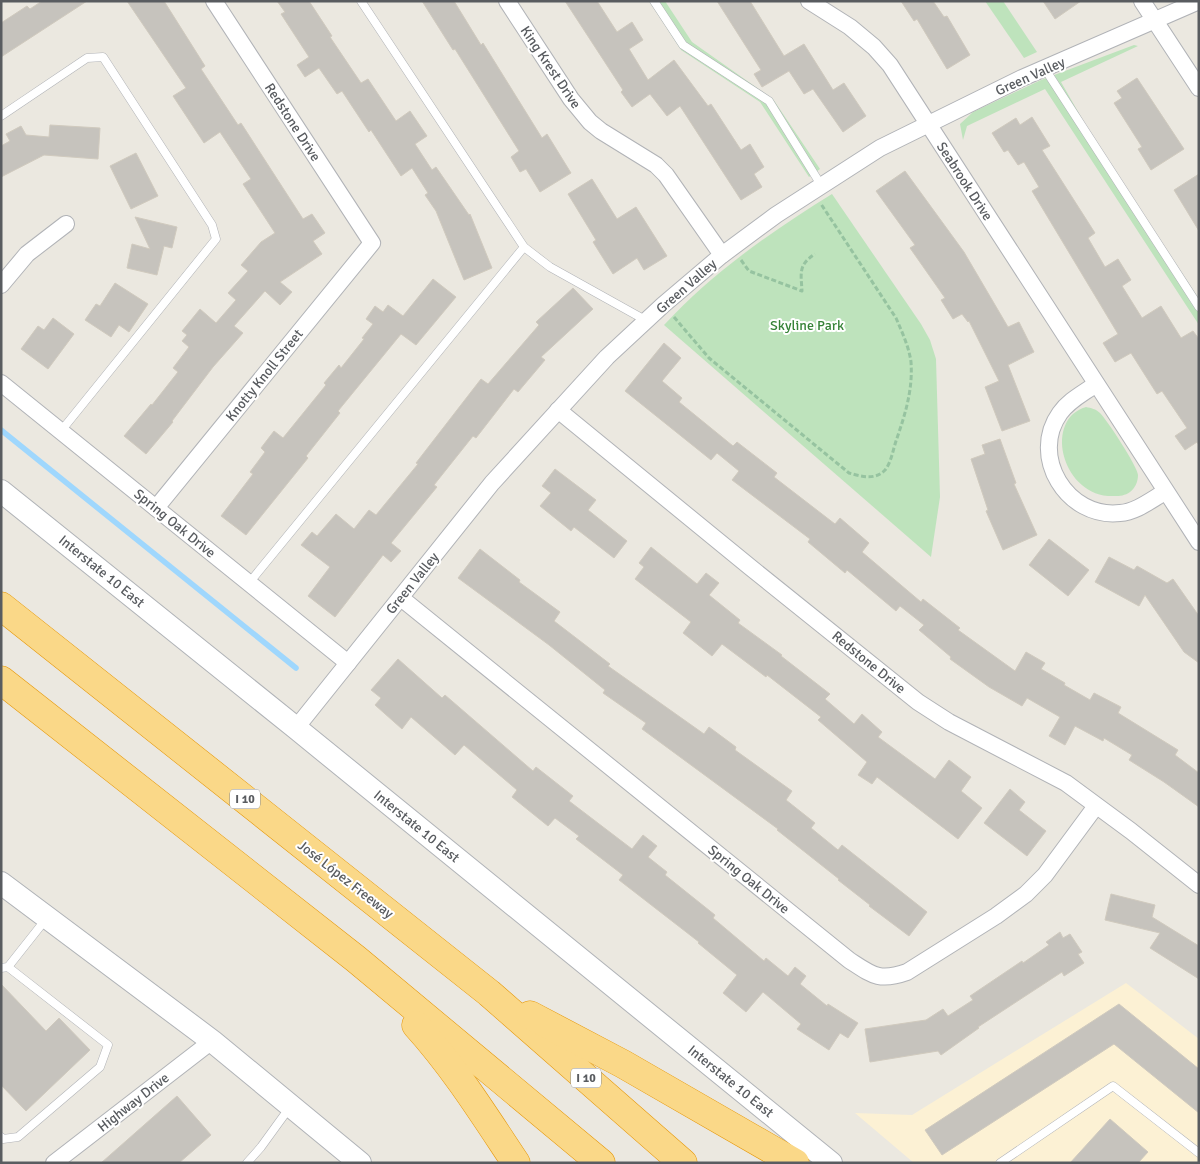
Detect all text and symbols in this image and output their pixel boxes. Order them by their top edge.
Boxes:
street label: King Krest Drive [517,23,584,112]
street label: Green Valley [993,53,1068,99]
street label: Redstone Drive [261,80,324,165]
street label: Seabrook Drive [933,139,996,224]
street label: Green Valley [653,255,720,317]
park label: Skyline Park [770,317,844,334]
street label: Knotty Knoll Street [222,326,307,425]
street label: Spring Oak Drive [130,485,219,561]
street label: Interstate 10 East [55,532,148,611]
street label: Green Valley [382,549,443,618]
street label: Redstone Drive [828,628,909,697]
street label: Interstate 10 East [370,787,463,866]
road number: I 10 [230,790,260,809]
street label: José López Freeway [294,837,397,922]
street label: Spring Oak Drive [704,841,793,917]
street label: Interstate 10 East [684,1042,777,1121]
road number: I 10 [571,1068,601,1088]
street label: Highway Drive [94,1069,172,1136]

